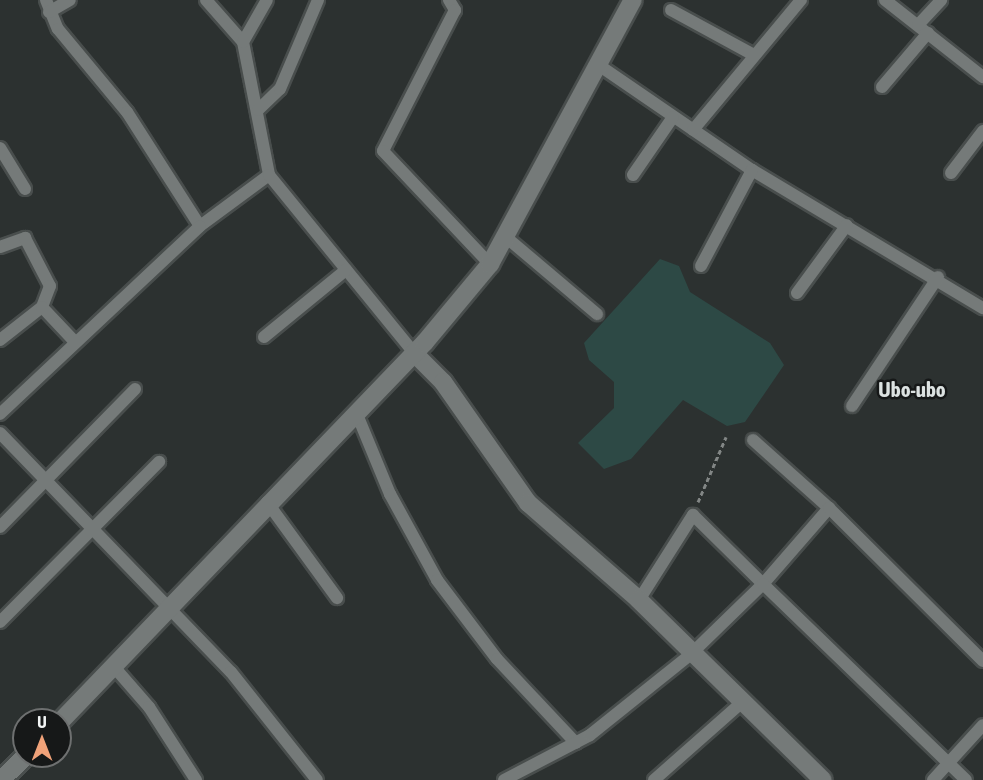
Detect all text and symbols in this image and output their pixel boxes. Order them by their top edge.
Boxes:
district label: Ubo-ubo [878,376,946,402]
north arrow [12,708,72,768]
text: U [37,713,47,731]

